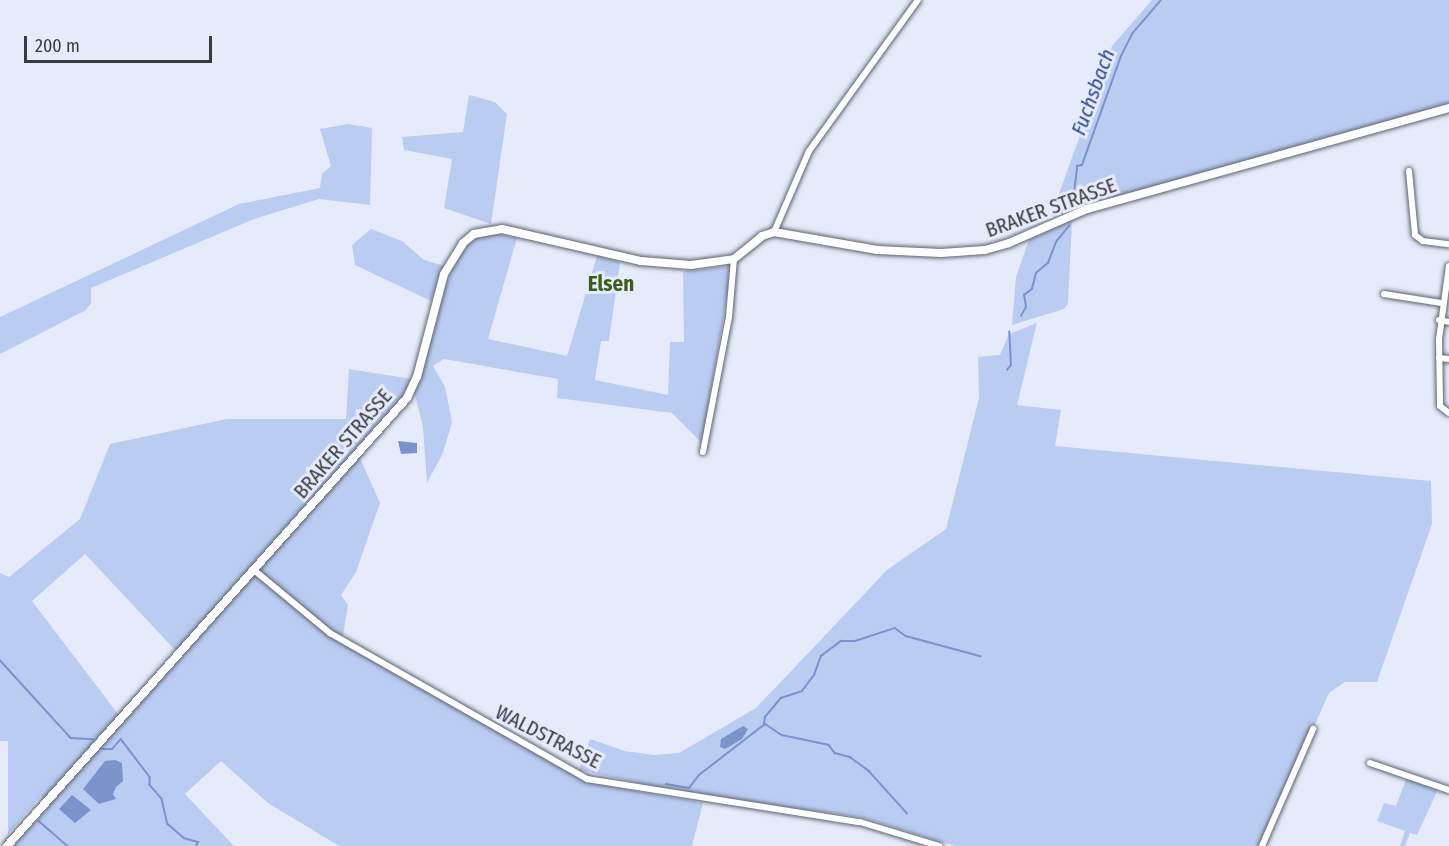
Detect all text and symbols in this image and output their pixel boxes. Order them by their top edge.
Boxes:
scale bar [27,24,214,62]
text: 200 m [35,35,80,57]
water label: Fuchsbach [1066,45,1120,139]
street label: BRAKER STRASSE [982,173,1120,243]
district label: Elsen [588,271,634,297]
street label: BRAKER STRASSE [289,384,397,504]
street label: WALDSTRASSE [491,700,605,774]

